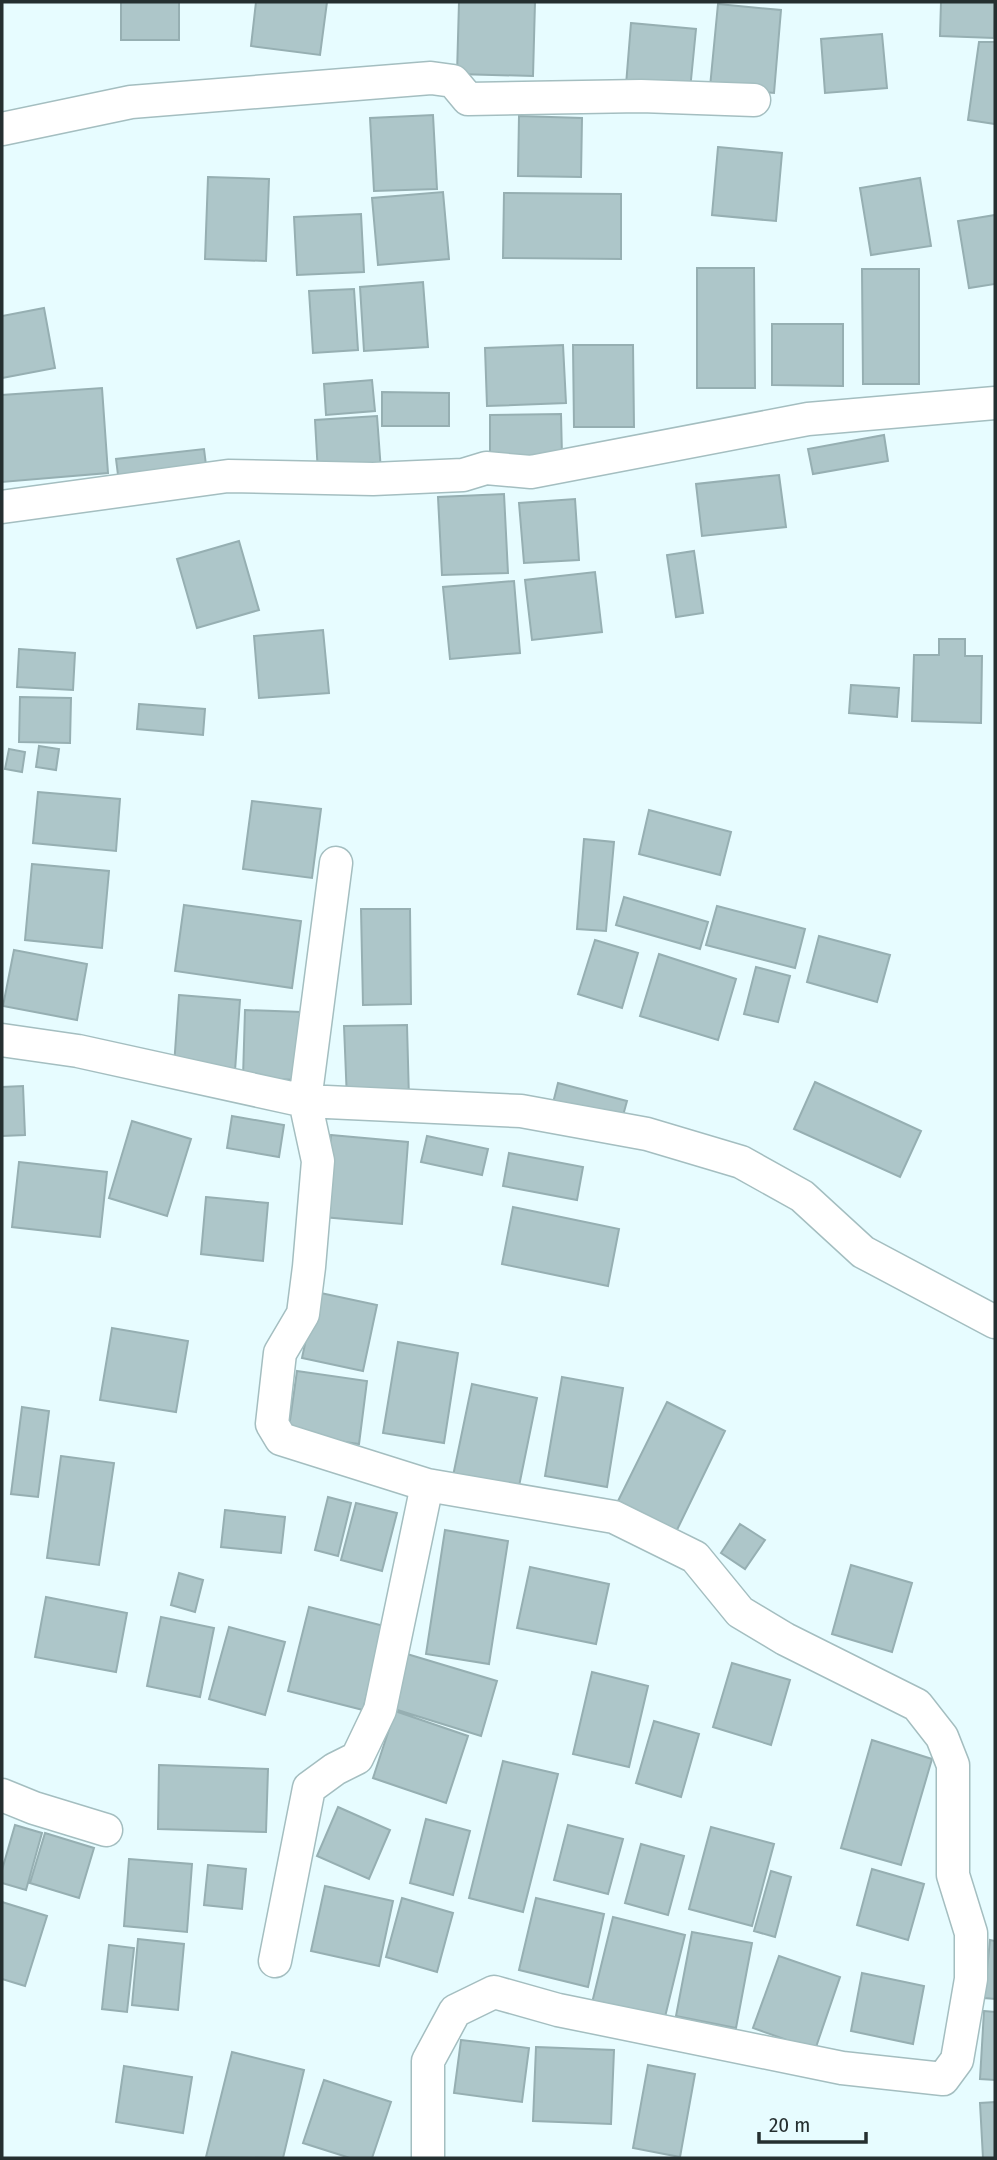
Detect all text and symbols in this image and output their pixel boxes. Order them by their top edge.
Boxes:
scale bar [759,2100,866,2144]
text: 20 m [769,2112,810,2138]

